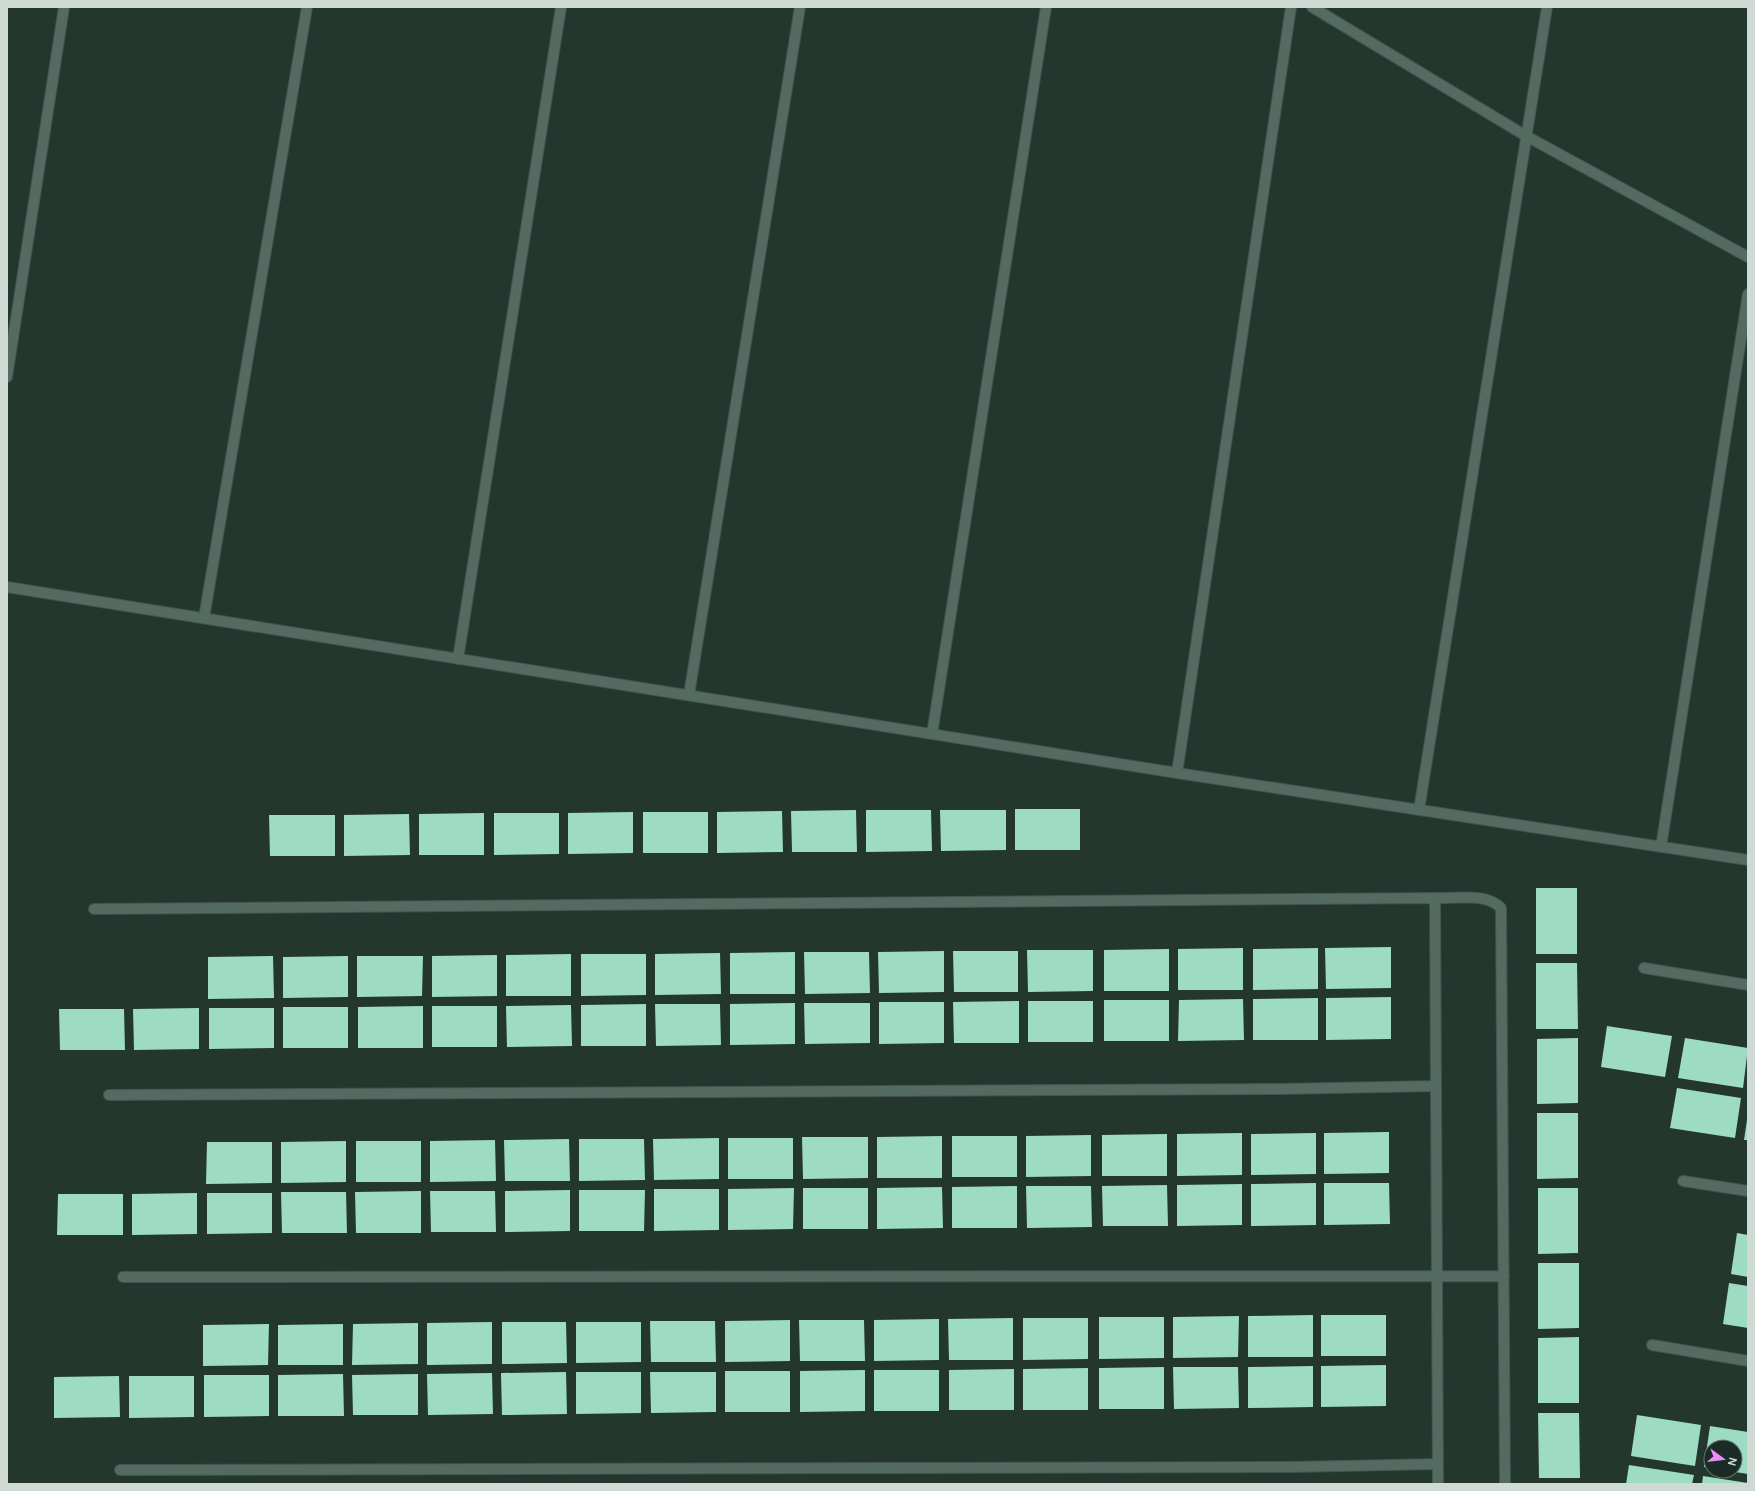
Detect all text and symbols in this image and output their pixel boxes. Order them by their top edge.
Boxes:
north arrow [1703,1439,1743,1479]
text: N [1725,1456,1740,1467]

